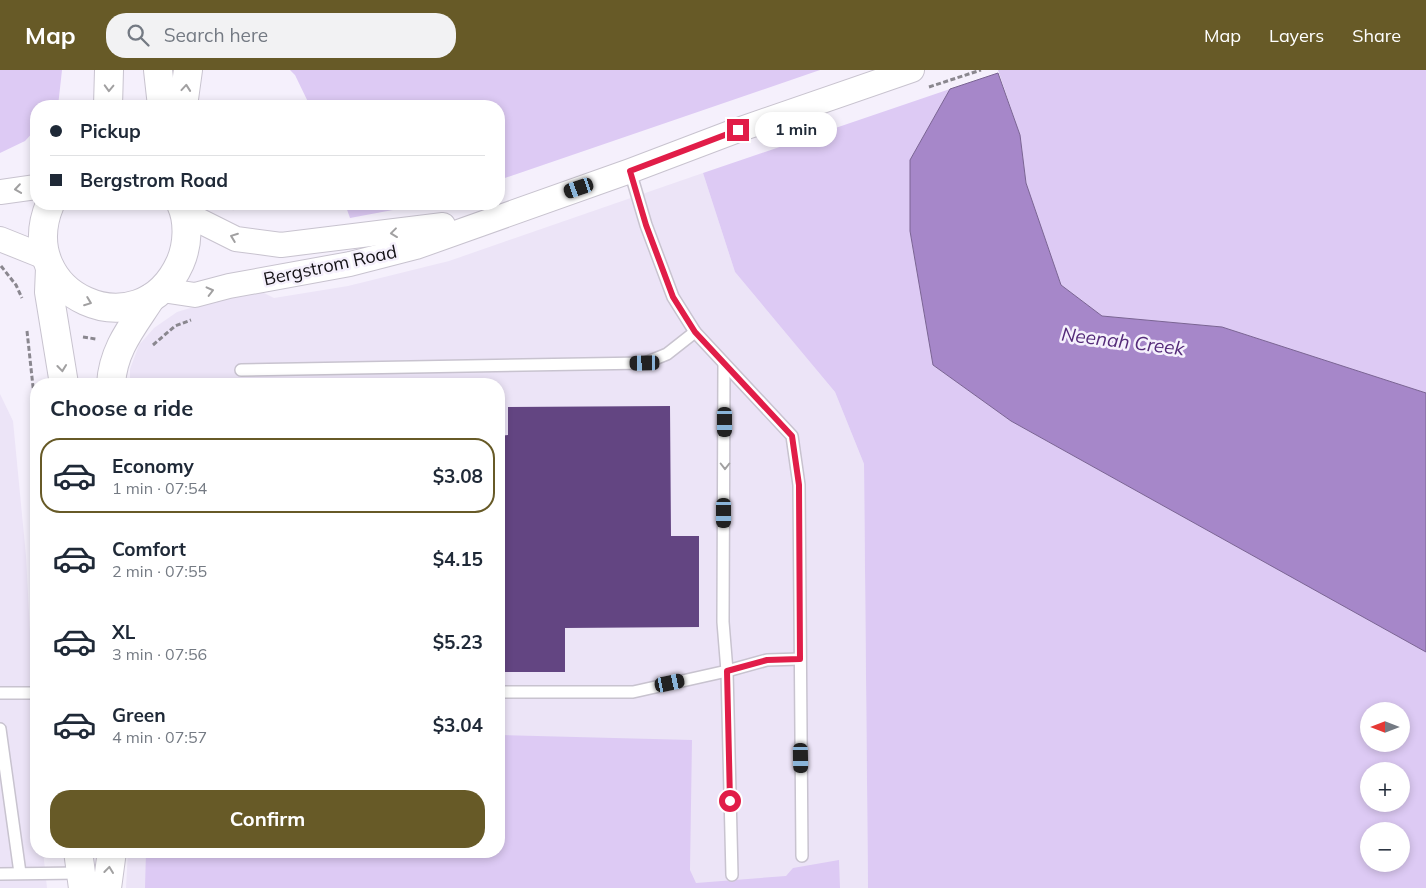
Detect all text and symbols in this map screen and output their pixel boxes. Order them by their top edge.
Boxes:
search box [106,13,456,58]
text: Map [25,20,76,50]
icon: search [124,21,152,49]
text: Search here [164,23,268,47]
text: Map [1204,24,1241,47]
text: Layers [1269,24,1324,47]
text: Share [1352,24,1401,47]
one-way arrow [104,84,115,92]
one-way arrow [180,84,191,92]
callout: 1 min [756,112,838,148]
text: Pickup [80,119,141,143]
route end [727,119,749,141]
text: 1 min [775,119,817,139]
text: Bergstrom Road [80,168,228,192]
car [562,176,595,200]
one-way arrow [14,183,22,194]
one-way arrow [390,227,398,238]
one-way arrow [230,232,238,242]
street label: Bergstrom Road [261,240,399,290]
one-way arrow [205,286,214,297]
one-way arrow [83,296,91,306]
water label: Neenah Creek [1060,322,1187,361]
car [629,355,660,371]
one-way arrow [57,364,68,372]
text: Choose a ride [50,394,193,422]
car [717,407,732,437]
icon: car [52,453,97,498]
text: Economy [112,454,194,478]
one-way arrow [720,462,730,470]
text: $3.08 [433,464,483,488]
text: 1 min · 07:54 [112,478,207,498]
car [716,498,731,528]
icon: car [52,536,97,581]
text: Comfort [112,537,186,561]
text: $4.15 [433,547,483,571]
text: 2 min · 07:55 [112,561,207,581]
icon: car [52,619,97,664]
text: XL [112,620,135,644]
text: $5.23 [433,630,483,654]
text: 3 min · 07:56 [112,644,207,664]
car [653,673,686,693]
icon: car [52,702,97,747]
north arrow [1360,702,1410,752]
map controls [1360,702,1410,872]
text: Green [112,703,166,727]
text: $3.04 [433,713,483,737]
text: 4 min · 07:57 [112,727,207,747]
car [793,743,808,773]
button: + [1360,762,1410,812]
button: Confirm [50,790,485,848]
route start [719,790,741,812]
button: − [1360,822,1410,872]
one-way arrow [104,865,114,874]

